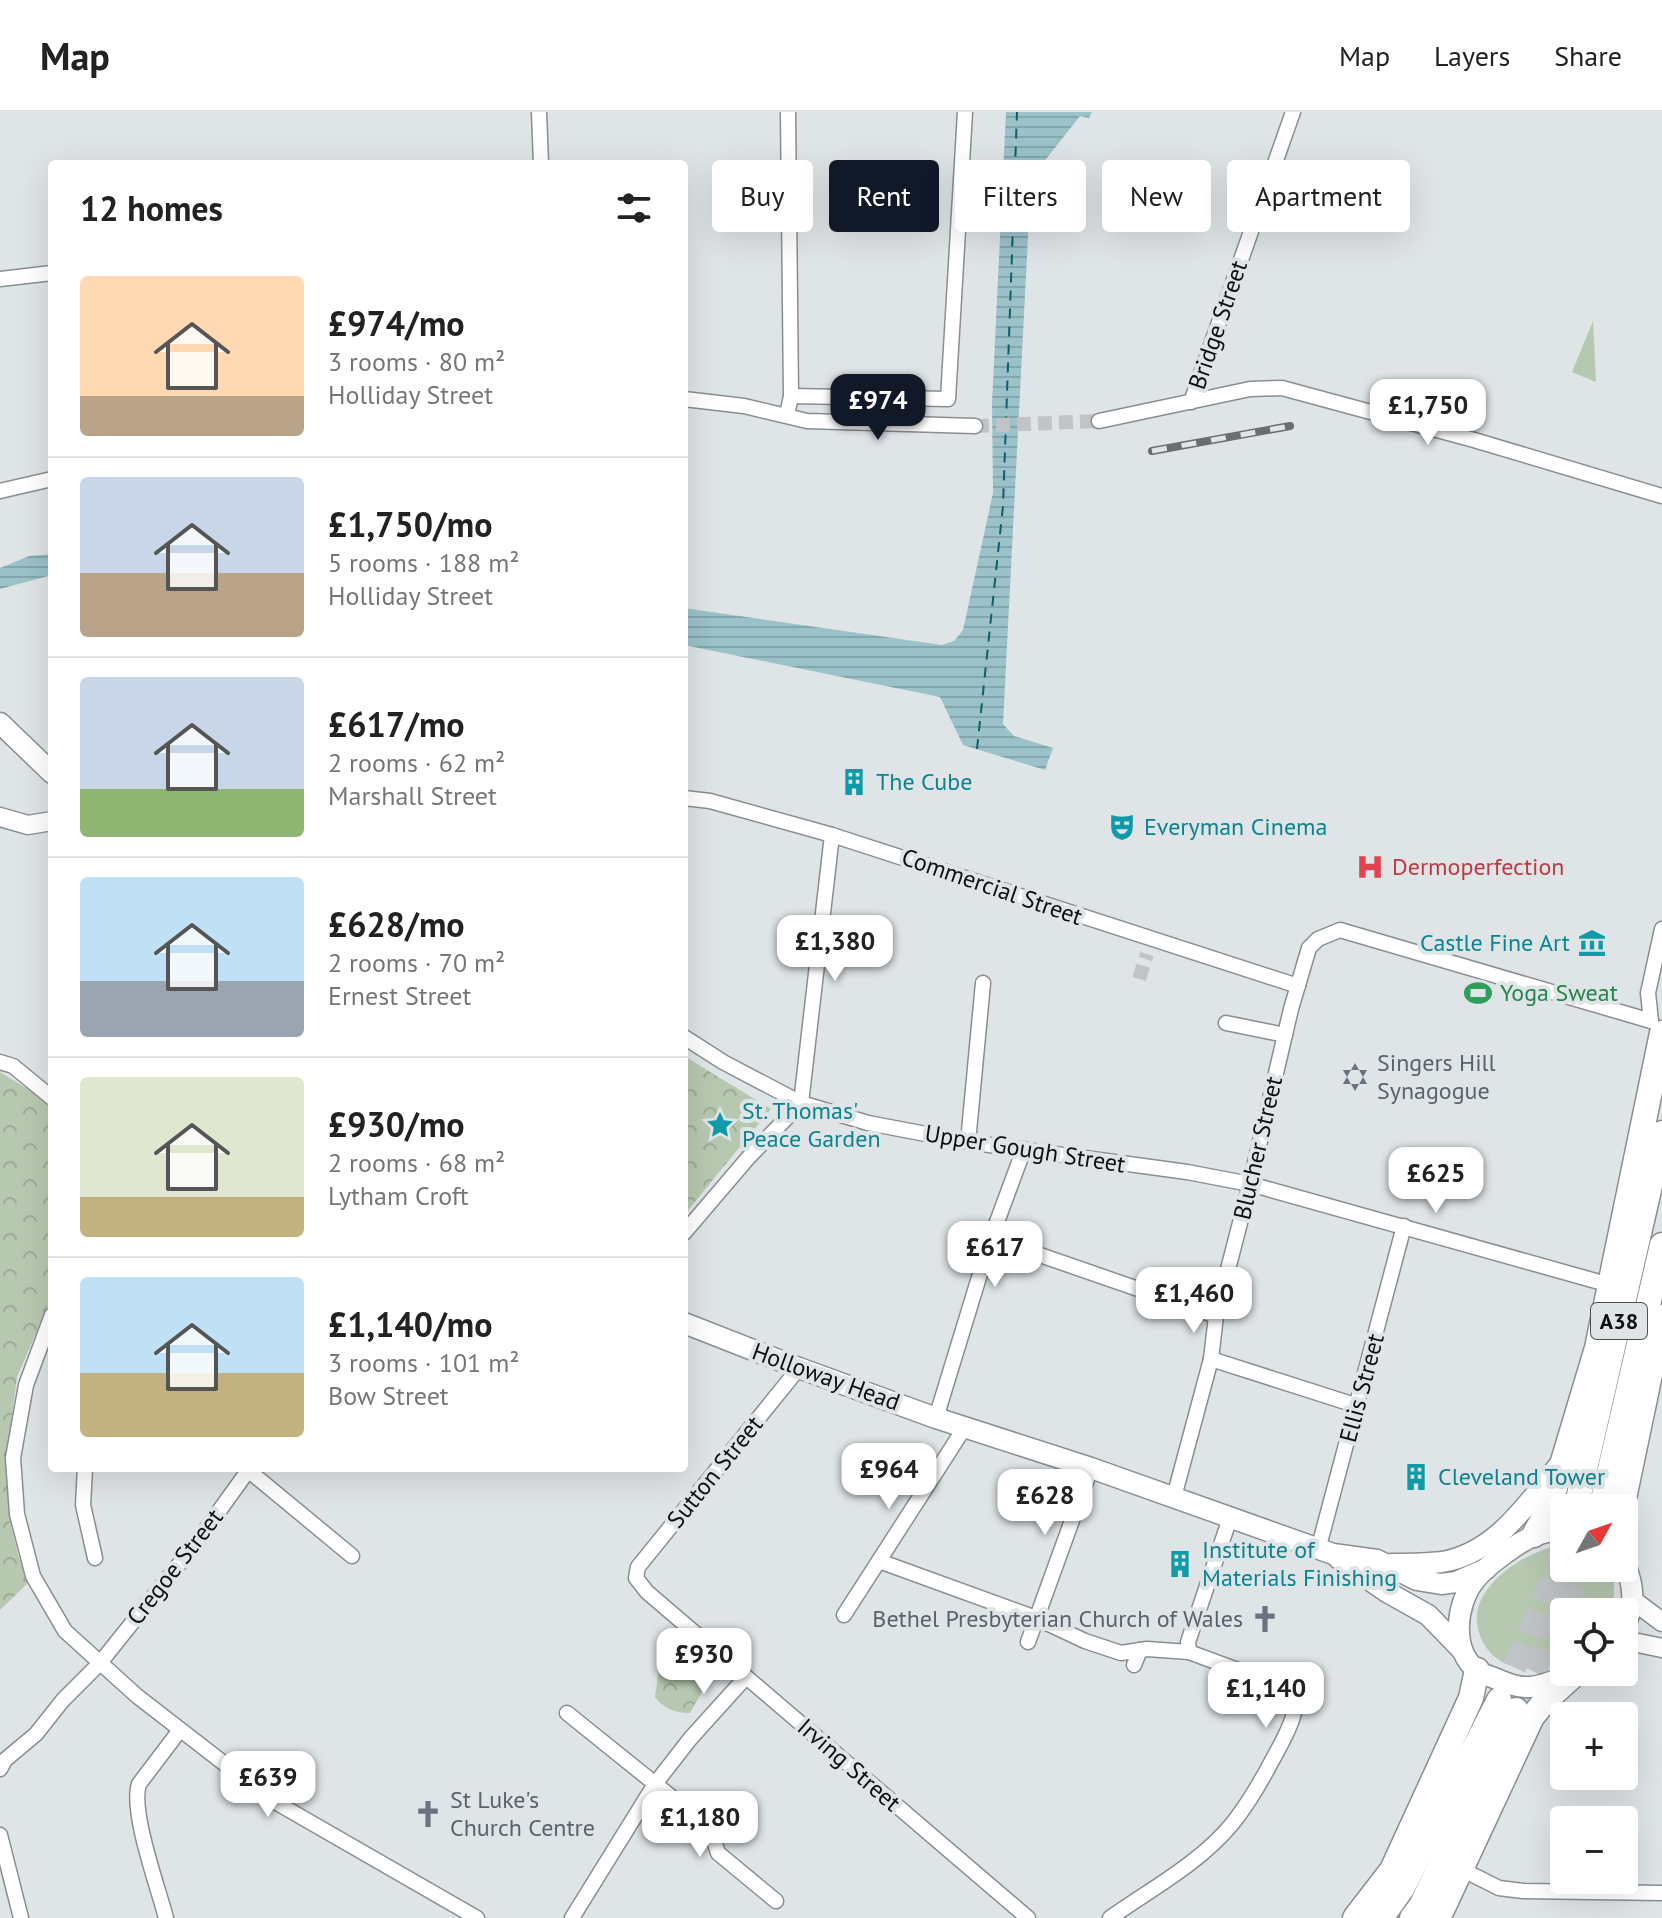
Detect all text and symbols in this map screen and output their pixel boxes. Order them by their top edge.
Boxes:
text: Map [40,31,110,80]
text: Map [1339,37,1390,74]
text: Layers [1434,37,1510,74]
text: Share [1554,37,1622,74]
chip: Buy [712,160,813,232]
chip: Rent [829,160,939,232]
chip: Filters [955,160,1086,232]
chip: New [1102,160,1211,232]
chip: Apartment [1227,160,1410,232]
text: 12 homes [80,186,223,230]
icon: filters [612,186,656,230]
street label: Bridge Street [1181,256,1254,393]
text: £974/mo [328,301,465,345]
icon: home [144,308,240,404]
text: 3 rooms · 80 m² [328,345,505,378]
pin: £974 [831,374,925,442]
text: Holliday Street [328,378,493,411]
pin: £1,750 [1363,379,1493,447]
text: £974 [849,383,907,416]
text: £1,750 [1388,388,1468,421]
text: £1,750/mo [328,502,492,546]
icon: home [144,509,240,605]
text: 5 rooms · 188 m² [328,546,520,579]
text: Holliday Street [328,579,493,612]
text: £617/mo [328,702,465,746]
icon: home [144,709,240,805]
text: 2 rooms · 62 m² [328,746,505,779]
place label: The Cube [876,766,972,797]
building icon: The Cube [839,767,869,797]
text: Marshall Street [328,779,497,812]
place label: Everyman Cinema [1144,811,1327,842]
theatre icon: Everyman Cinema [1107,812,1137,842]
street label: Commercial Street [898,841,1087,932]
place label: Dermoperfection [1392,851,1564,882]
hospital icon: Dermoperfection [1355,852,1385,882]
text: £628/mo [328,902,465,946]
icon: home [144,909,240,1005]
pin: £1,380 [770,915,900,983]
text: £1,380 [795,924,875,957]
place label: Castle Fine Art [1420,927,1570,958]
museum icon: Castle Fine Art [1577,928,1607,958]
text: 2 rooms · 70 m² [328,946,505,979]
place label: Yoga Sweat [1500,977,1618,1008]
sports icon: Yoga Sweat [1463,978,1493,1008]
text: Ernest Street [328,979,471,1012]
place label: Singers Hill Synagogue [1377,1047,1496,1106]
synagogue icon: Singers Hill Synagogue [1340,1062,1370,1092]
street label: Blucher Street [1226,1073,1289,1222]
place label: St. Thomas' Peace Garden [742,1095,881,1154]
text: £930/mo [328,1102,465,1146]
icon: home [144,1109,240,1205]
place icon: St. Thomas' Peace Garden [705,1110,735,1140]
street label: Upper Gough Street [923,1117,1128,1180]
text: 2 rooms · 68 m² [328,1146,505,1179]
pin: £625 [1389,1147,1483,1215]
text: £625 [1407,1156,1465,1189]
text: Lytham Croft [328,1179,469,1212]
pin: £617 [948,1221,1042,1289]
text: £617 [966,1230,1024,1263]
pin: £1,460 [1129,1267,1259,1335]
text: £1,460 [1154,1276,1234,1309]
text: £1,140/mo [328,1302,492,1346]
road number: A38 [1591,1303,1647,1339]
icon: home [144,1309,240,1405]
street label: Ellis Street [1332,1330,1391,1446]
street label: Holloway Head [748,1335,904,1418]
text: 3 rooms · 101 m² [328,1346,520,1379]
text: Bow Street [328,1379,449,1412]
street label: Sutton Street [660,1409,769,1534]
pin: £964 [842,1443,936,1511]
text: £964 [860,1452,918,1485]
place label: Cleveland Tower [1438,1461,1605,1492]
building icon: Cleveland Tower [1401,1462,1431,1492]
pin: £628 [998,1469,1092,1537]
text: £628 [1016,1478,1074,1511]
north arrow [1550,1494,1638,1582]
map controls [1550,1494,1638,1894]
street label: Cregoe Street [120,1502,230,1631]
place label: Institute of Materials Finishing [1202,1534,1397,1593]
building icon: Institute of Materials Finishing [1165,1549,1195,1579]
button: locate [1550,1598,1638,1686]
place label: Bethel Presbyterian Church of Wales [872,1603,1243,1634]
church icon: Bethel Presbyterian Church of Wales [1250,1604,1280,1634]
pin: £930 [657,1628,751,1696]
text: £930 [675,1637,733,1670]
pin: £1,140 [1201,1662,1331,1730]
text: £1,140 [1226,1671,1306,1704]
button: + [1550,1702,1638,1790]
street label: Irving Street [791,1711,907,1818]
pin: £639 [221,1751,315,1819]
text: £639 [239,1760,297,1793]
place label: St Luke's Church Centre [450,1784,595,1843]
pin: £1,180 [635,1791,765,1859]
church icon: St Luke's Church Centre [413,1799,443,1829]
text: £1,180 [660,1800,740,1833]
button: − [1550,1806,1638,1894]

